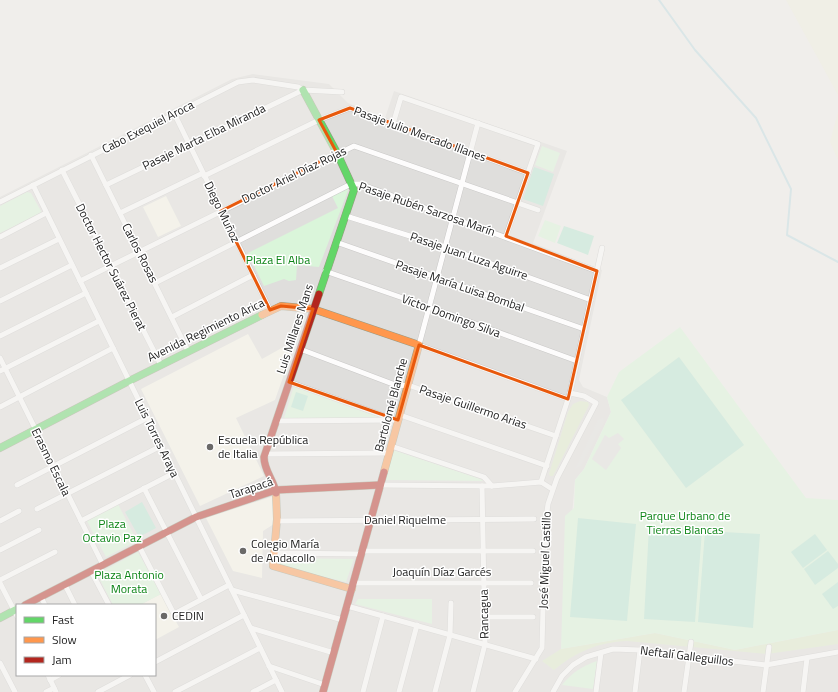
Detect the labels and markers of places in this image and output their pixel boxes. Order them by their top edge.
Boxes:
place label: Escuela República de Italia [218,430,308,463]
marker: Escuela República de Italia [205,442,215,452]
place label: Colegio María de Andacollo [251,534,319,567]
marker: Colegio María de Andacollo [238,546,248,556]
place label: CEDIN [172,606,204,625]
marker: CEDIN [159,611,169,621]

